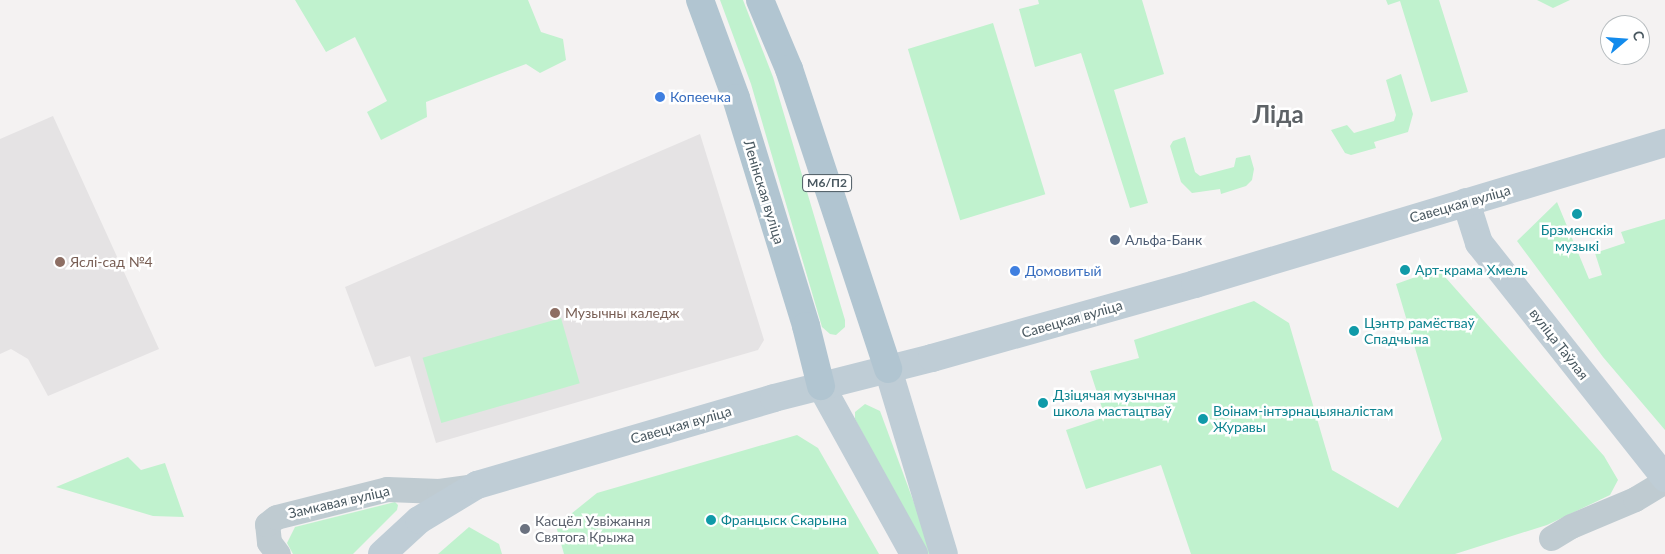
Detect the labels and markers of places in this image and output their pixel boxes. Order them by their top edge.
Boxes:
place label: Копеечка [670,89,731,105]
marker: Копеечка [654,91,666,103]
marker: Брэменскія музыкі [1571,208,1583,220]
place label: Брэменскія музыкі [1541,222,1613,254]
place label: Альфа-Банк [1125,232,1202,248]
marker: Альфа-Банк [1109,234,1121,246]
place label: Яслі-сад №4 [70,254,153,270]
marker: Яслі-сад №4 [54,256,66,268]
place label: Арт-крама Хмель [1415,262,1528,278]
place label: Домовитый [1025,263,1102,279]
marker: Арт-крама Хмель [1399,264,1411,276]
marker: Домовитый [1009,265,1021,277]
place label: Музычны каледж [565,305,680,321]
marker: Музычны каледж [549,307,561,319]
place label: Цэнтр рамёстваў Спадчына [1364,315,1475,348]
marker: Цэнтр рамёстваў Спадчына [1348,325,1360,337]
place label: Дзіцячая музычная школа мастацтваў [1053,387,1176,420]
marker: Дзіцячая музычная школа мастацтваў [1037,397,1049,409]
place label: Воінам-інтэрнацыяналістам Журавы [1213,403,1393,436]
marker: Воінам-інтэрнацыяналістам Журавы [1197,413,1209,425]
place label: Францыск Скарына [721,512,847,528]
place label: Касцёл Узвіжання Святога Крыжа [535,513,650,546]
marker: Францыск Скарына [705,514,717,526]
marker: Касцёл Узвіжання Святога Крыжа [519,523,531,535]

